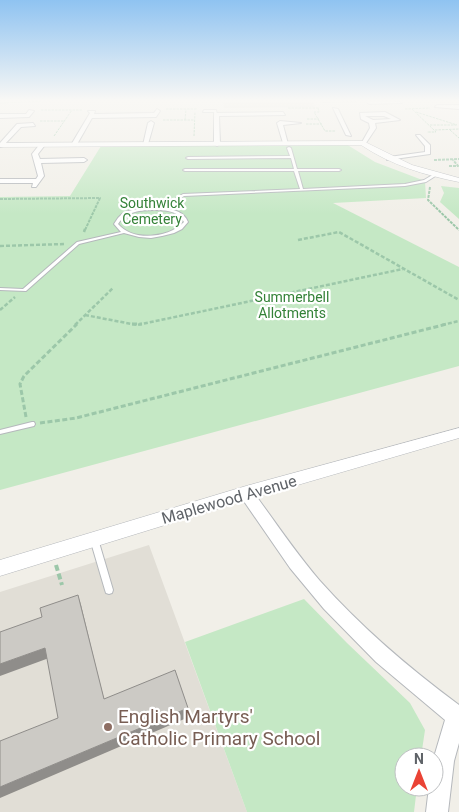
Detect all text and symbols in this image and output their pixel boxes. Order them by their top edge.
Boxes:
park label: Southwick Cemetery [120,195,185,227]
park label: Summerbell Allotments [255,289,329,321]
street label: Maplewood Avenue [159,471,299,528]
place label: English Martyrs' Catholic Primary School [118,705,320,750]
marker: English Martyrs' Catholic Primary School [102,721,114,733]
north arrow [394,747,444,797]
text: N [414,751,424,767]

